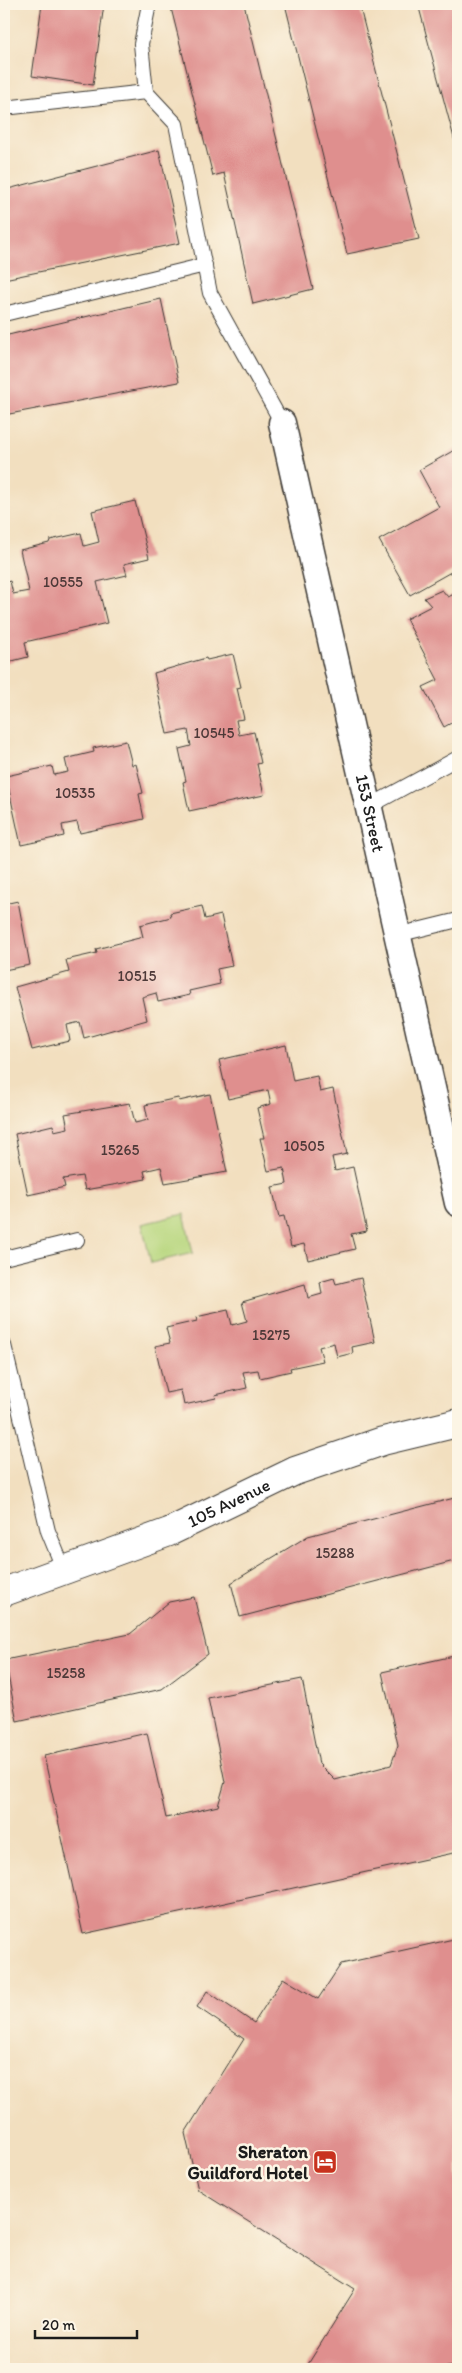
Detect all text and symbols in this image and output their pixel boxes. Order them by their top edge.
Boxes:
house number: 10555 [43,573,83,591]
house number: 10545 [194,724,235,742]
street label: 153 Street [351,772,390,855]
house number: 10535 [55,784,95,802]
house number: 10515 [118,967,157,985]
house number: 10505 [283,1137,325,1155]
house number: 15265 [101,1141,139,1159]
house number: 15275 [252,1326,290,1344]
street label: 105 Avenue [184,1474,274,1532]
house number: 15288 [315,1544,355,1562]
house number: 15258 [47,1664,85,1682]
place label: Sheraton Guildford Hotel [187,2141,309,2184]
hotel icon: Sheraton Guildford Hotel [312,2149,338,2175]
scale bar [35,2308,138,2340]
text: 20 m [42,2316,76,2334]

